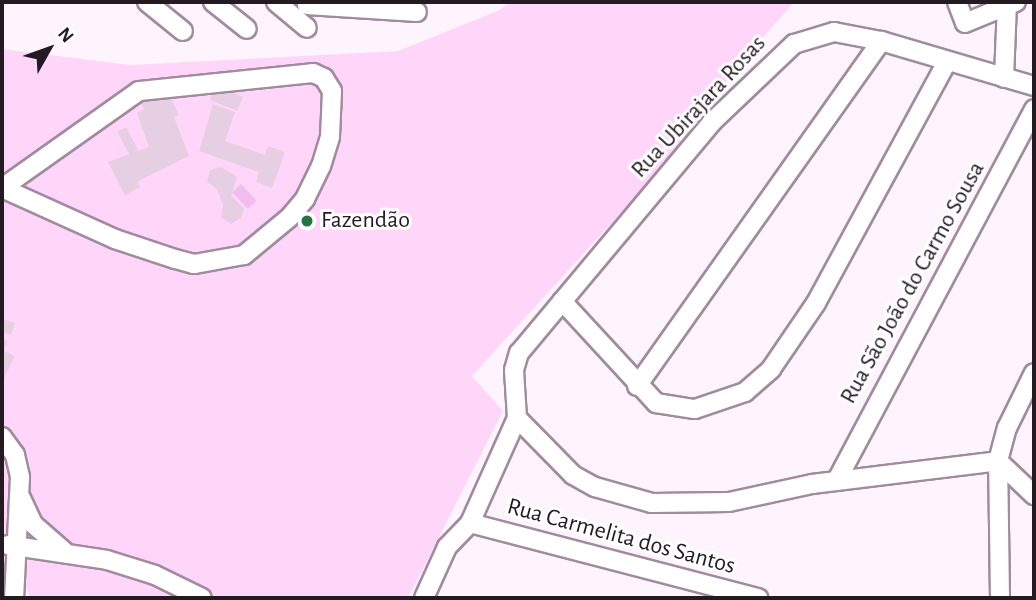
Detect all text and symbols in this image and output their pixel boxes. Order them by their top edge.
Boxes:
north arrow [14,14,84,84]
text: N [54,24,77,46]
street label: Rua Ubirajara Rosas [625,30,773,184]
street label: Rua São João do Carmo Sousa [834,157,992,409]
place label: Fazendão [321,207,410,235]
marker: Fazendão [299,213,315,229]
street label: Rua Carmelita dos Santos [504,493,738,581]

